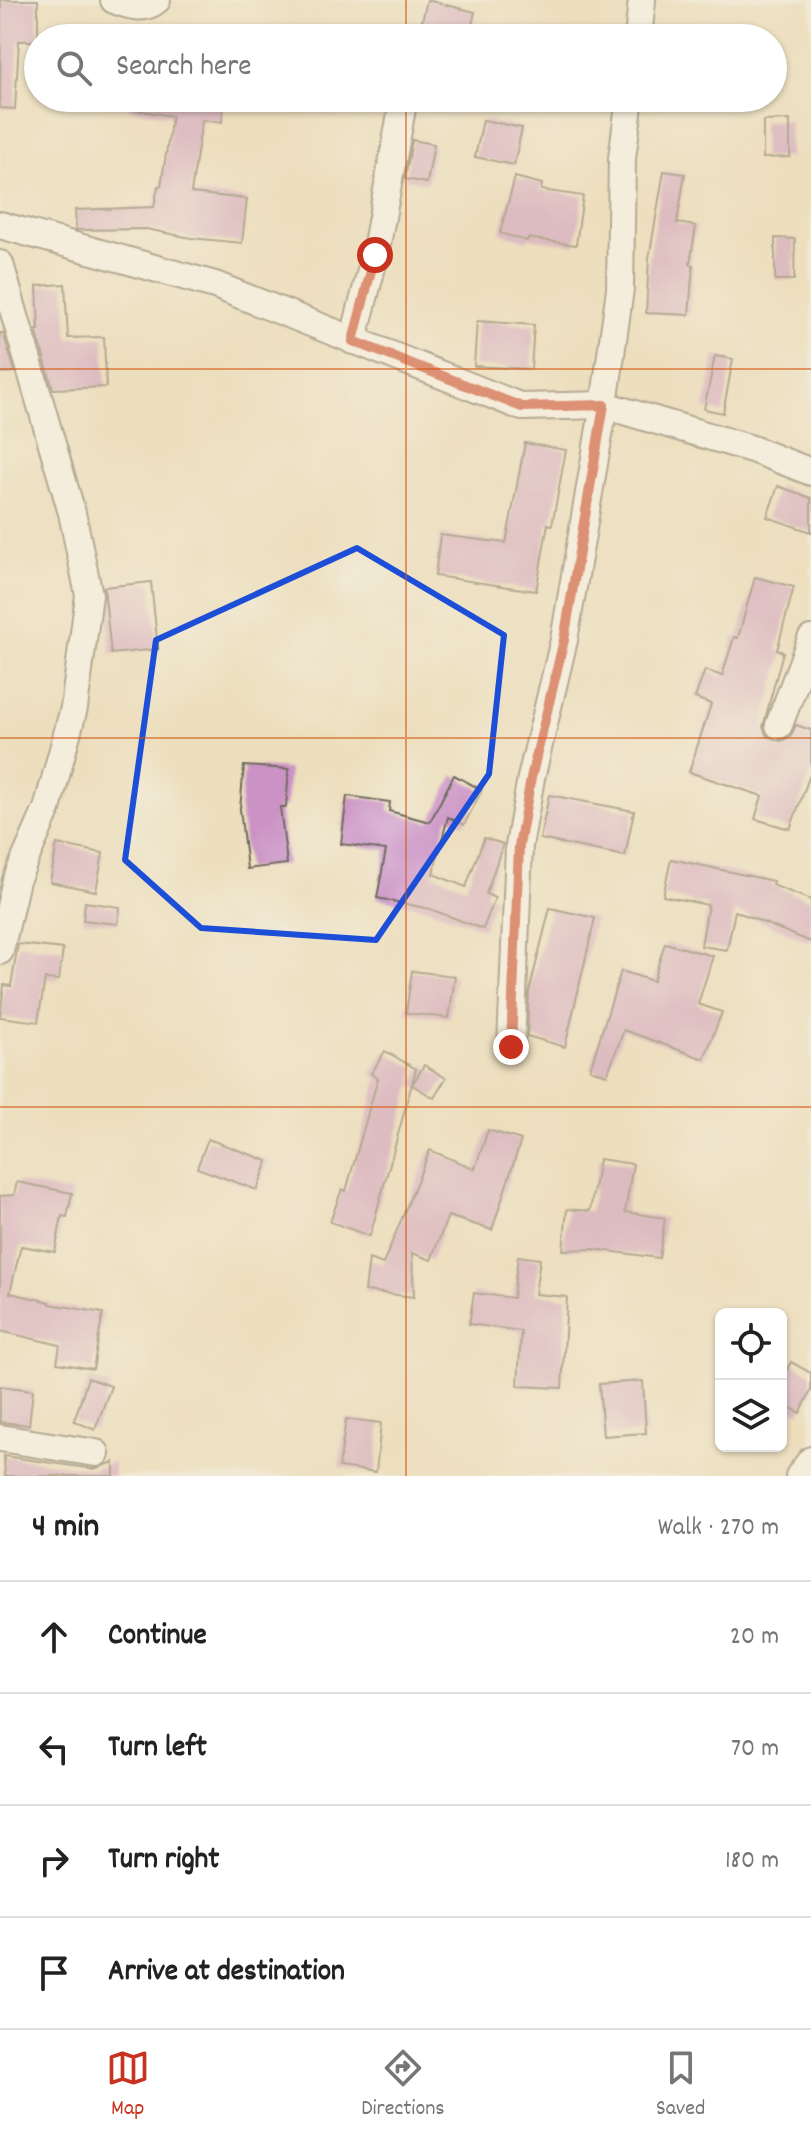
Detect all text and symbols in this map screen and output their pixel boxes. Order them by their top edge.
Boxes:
search box [24,24,787,112]
icon: search [52,46,96,90]
text: Search here [116,47,252,90]
route start [357,237,393,273]
route end [493,1029,529,1065]
map controls [715,1308,787,1452]
button: locate [715,1308,787,1380]
button: layers [715,1380,787,1452]
text: 4 min [32,1504,99,1553]
text: Walk · 270 m [658,1510,779,1547]
icon: ahead [32,1615,76,1659]
text: Continue [108,1616,207,1659]
text: 20 m [730,1619,779,1656]
icon: left [32,1727,76,1771]
text: Turn left [108,1728,207,1771]
text: 70 m [731,1731,779,1768]
icon: right [32,1839,76,1883]
text: Turn right [108,1840,219,1883]
text: 180 m [725,1843,779,1880]
icon: arrive [32,1951,76,1995]
text: Arrive at destination [108,1952,345,1995]
tab: Map [106,2046,150,2125]
tab: Directions [361,2046,445,2125]
tab: Saved [656,2046,705,2125]

